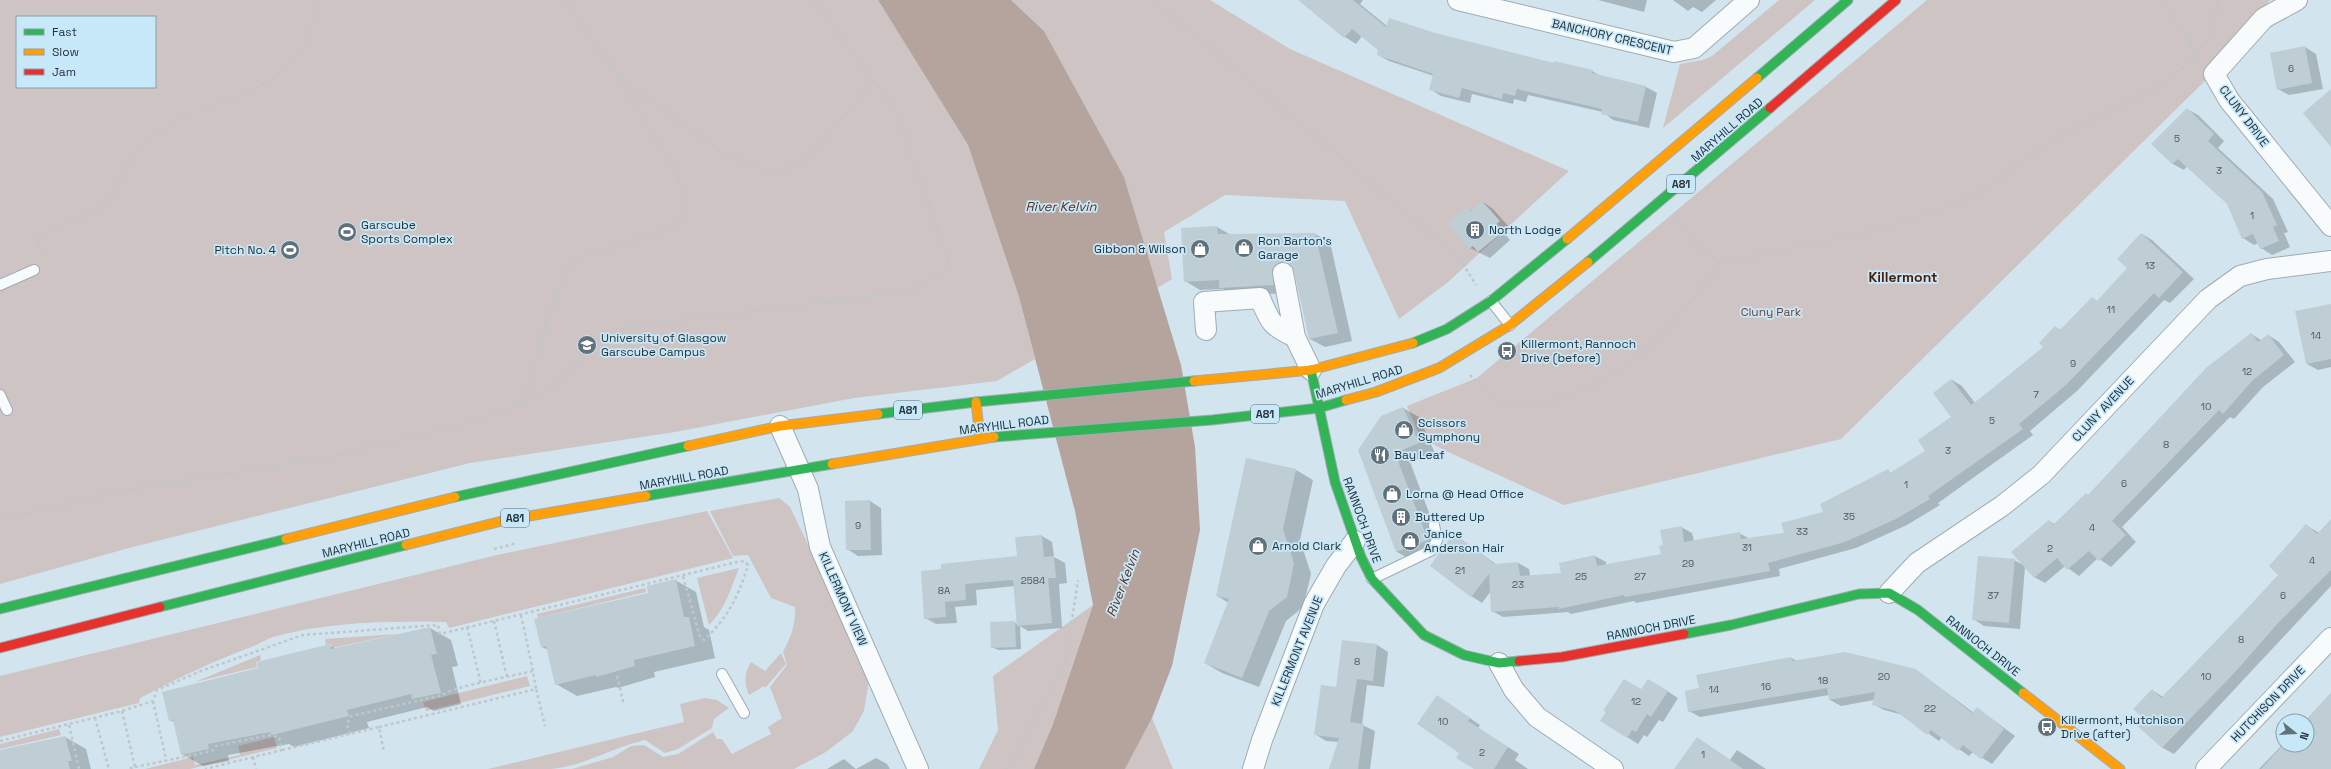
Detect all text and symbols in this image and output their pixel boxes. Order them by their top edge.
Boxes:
street label: BANCHORY CRESCENT [1550,15,1674,59]
legend [16,16,156,88]
text: Fast [52,24,77,40]
text: Slow [52,44,79,60]
house number: 6 [2288,62,2294,75]
text: Jam [52,64,76,80]
street label: CLUNY DRIVE [2216,82,2272,150]
street label: MARYHILL ROAD [1688,94,1766,166]
house number: 5 [2174,132,2180,145]
house number: 3 [2216,164,2222,177]
road number: A81 [1667,175,1695,193]
water label: River Kelvin [1026,198,1097,215]
house number: 1 [2250,209,2254,222]
place label: Garscube Sports Complex [361,217,453,247]
building icon: North Lodge [1464,219,1486,241]
sports icon: Garscube Sports Complex [336,221,358,243]
place label: North Lodge [1489,222,1561,238]
place label: Ron Barton's Garage [1258,233,1332,263]
shop icon: Ron Barton's Garage [1233,237,1255,259]
shop icon: Gibbon & Wilson [1189,238,1211,260]
sports icon: Pitch No. 4 [279,239,301,261]
place label: Gibbon & Wilson [1094,241,1186,257]
place label: Pitch No. 4 [214,242,276,258]
house number: 13 [2145,259,2155,272]
district label: Killermont [1869,268,1937,286]
house number: 11 [2107,303,2115,316]
park label: Cluny Park [1741,304,1802,320]
house number: 14 [2311,329,2321,342]
place label: University of Glasgow Garscube Campus [601,330,726,360]
school or university icon: University of Glasgow Garscube Campus [576,334,598,356]
place label: Killermont, Rannoch Drive (before) [1521,336,1636,366]
bus stop icon: Killermont, Rannoch Drive (before) [1496,340,1518,362]
house number: 9 [2070,357,2076,370]
street label: MARYHILL ROAD [1313,361,1405,403]
house number: 12 [2242,365,2252,378]
street label: CLUNY AVENUE [2069,373,2138,445]
house number: 7 [2033,388,2039,401]
house number: 10 [2201,400,2211,413]
road number: A81 [894,401,922,419]
road number: A81 [1251,405,1279,423]
street label: MARYHILL ROAD [958,412,1050,438]
house number: 5 [1989,414,1995,427]
place label: Scissors Symphony [1418,415,1480,445]
shop icon: Scissors Symphony [1393,419,1415,441]
house number: 8 [2163,438,2169,451]
restaurant icon: Bay Leaf [1369,444,1391,466]
house number: 3 [1945,444,1951,457]
place label: Bay Leaf [1394,447,1445,463]
street label: MARYHILL ROAD [638,462,730,494]
street label: RANNOCH DRIVE [1339,475,1385,565]
house number: 6 [2121,477,2127,490]
house number: 1 [1904,478,1908,491]
shop icon: Lorna @ Head Office [1381,483,1403,505]
place label: Lorna @ Head Office [1406,486,1524,502]
building icon: Buttered Up [1390,506,1412,528]
road number: A81 [501,509,529,527]
place label: Buttered Up [1415,509,1485,525]
house number: 35 [1843,510,1855,523]
house number: 9 [855,519,861,532]
house number: 4 [2089,521,2095,534]
street label: MARYHILL ROAD [320,524,412,562]
house number: 33 [1796,525,1808,538]
place label: Janice Anderson Hair [1424,526,1505,556]
shop icon: Janice Anderson Hair [1399,530,1421,552]
shop icon: Arnold Clark [1247,535,1269,557]
place label: Arnold Clark [1272,538,1342,554]
house number: 31 [1742,541,1752,554]
house number: 2 [2047,542,2053,555]
water label: River Kelvin [1102,546,1144,619]
street label: KILLERMONT VIEW [815,549,871,649]
house number: 4 [2309,554,2315,567]
house number: 29 [1682,557,1694,570]
house number: 21 [1455,564,1465,577]
house number: 25 [1575,570,1587,583]
house number: 27 [1634,570,1646,583]
house number: 2584 [1021,574,1045,587]
house number: 23 [1512,578,1524,591]
house number: 8A [938,584,951,597]
house number: 37 [1987,589,1999,602]
house number: 6 [2280,589,2286,602]
street label: KILLERMONT AVENUE [1268,593,1327,708]
street label: RANNOCH DRIVE [1605,611,1697,644]
street label: RANNOCH DRIVE [1942,612,2024,680]
house number: 8 [2238,633,2244,646]
house number: 8 [1354,655,1360,668]
street label: HUTCHISON DRIVE [2228,663,2308,745]
house number: 20 [1878,670,1890,683]
house number: 10 [2201,670,2211,683]
house number: 18 [1818,674,1828,687]
house number: 16 [1761,680,1771,693]
house number: 14 [1709,683,1719,696]
house number: 12 [1631,695,1641,708]
house number: 22 [1924,702,1936,715]
place label: Killermont, Hutchison Drive (after) [2061,712,2184,742]
north arrow [2275,713,2315,753]
house number: 10 [1438,715,1448,728]
bus stop icon: Killermont, Hutchison Drive (after) [2036,716,2058,738]
house number: 2 [1479,746,1485,759]
house number: 1 [1701,748,1705,761]

